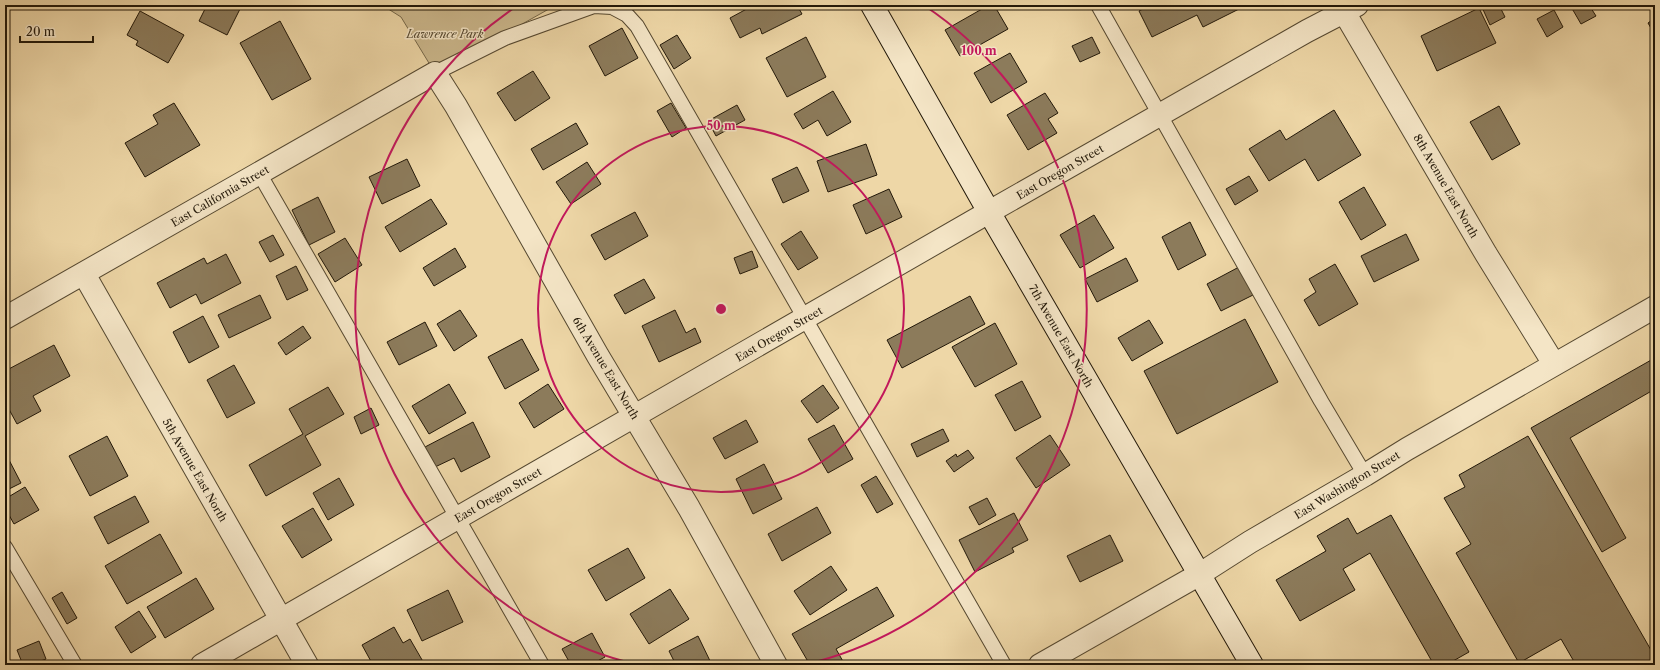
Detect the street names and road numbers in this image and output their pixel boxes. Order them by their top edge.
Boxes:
street label: 8th Avenue East North [1411,132,1482,241]
street label: East Oregon Street [1014,141,1106,203]
street label: East California Street [168,162,272,230]
street label: 7th Avenue East North [1026,282,1096,390]
street label: East Oregon Street [733,303,825,365]
street label: 6th Avenue East North [570,314,642,422]
street label: 5th Avenue East North [160,416,230,524]
street label: East Washington Street [1292,448,1402,522]
street label: East Oregon Street [452,464,544,526]

